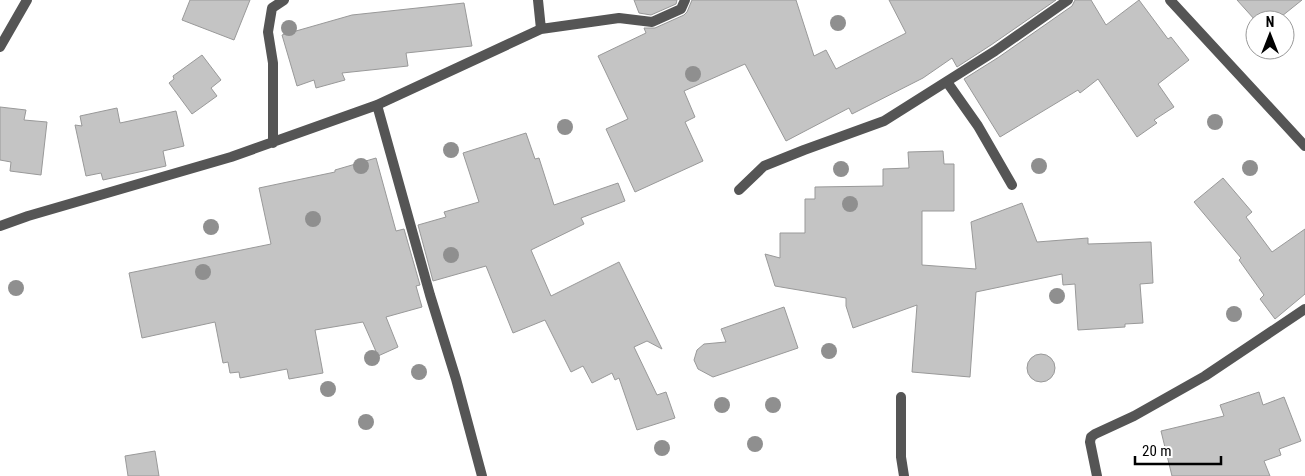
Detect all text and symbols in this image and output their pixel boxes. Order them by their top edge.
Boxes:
north arrow [1245,10,1295,60]
text: N [1266,14,1274,30]
scale bar [1135,434,1221,466]
text: 20 m [1142,442,1172,460]

